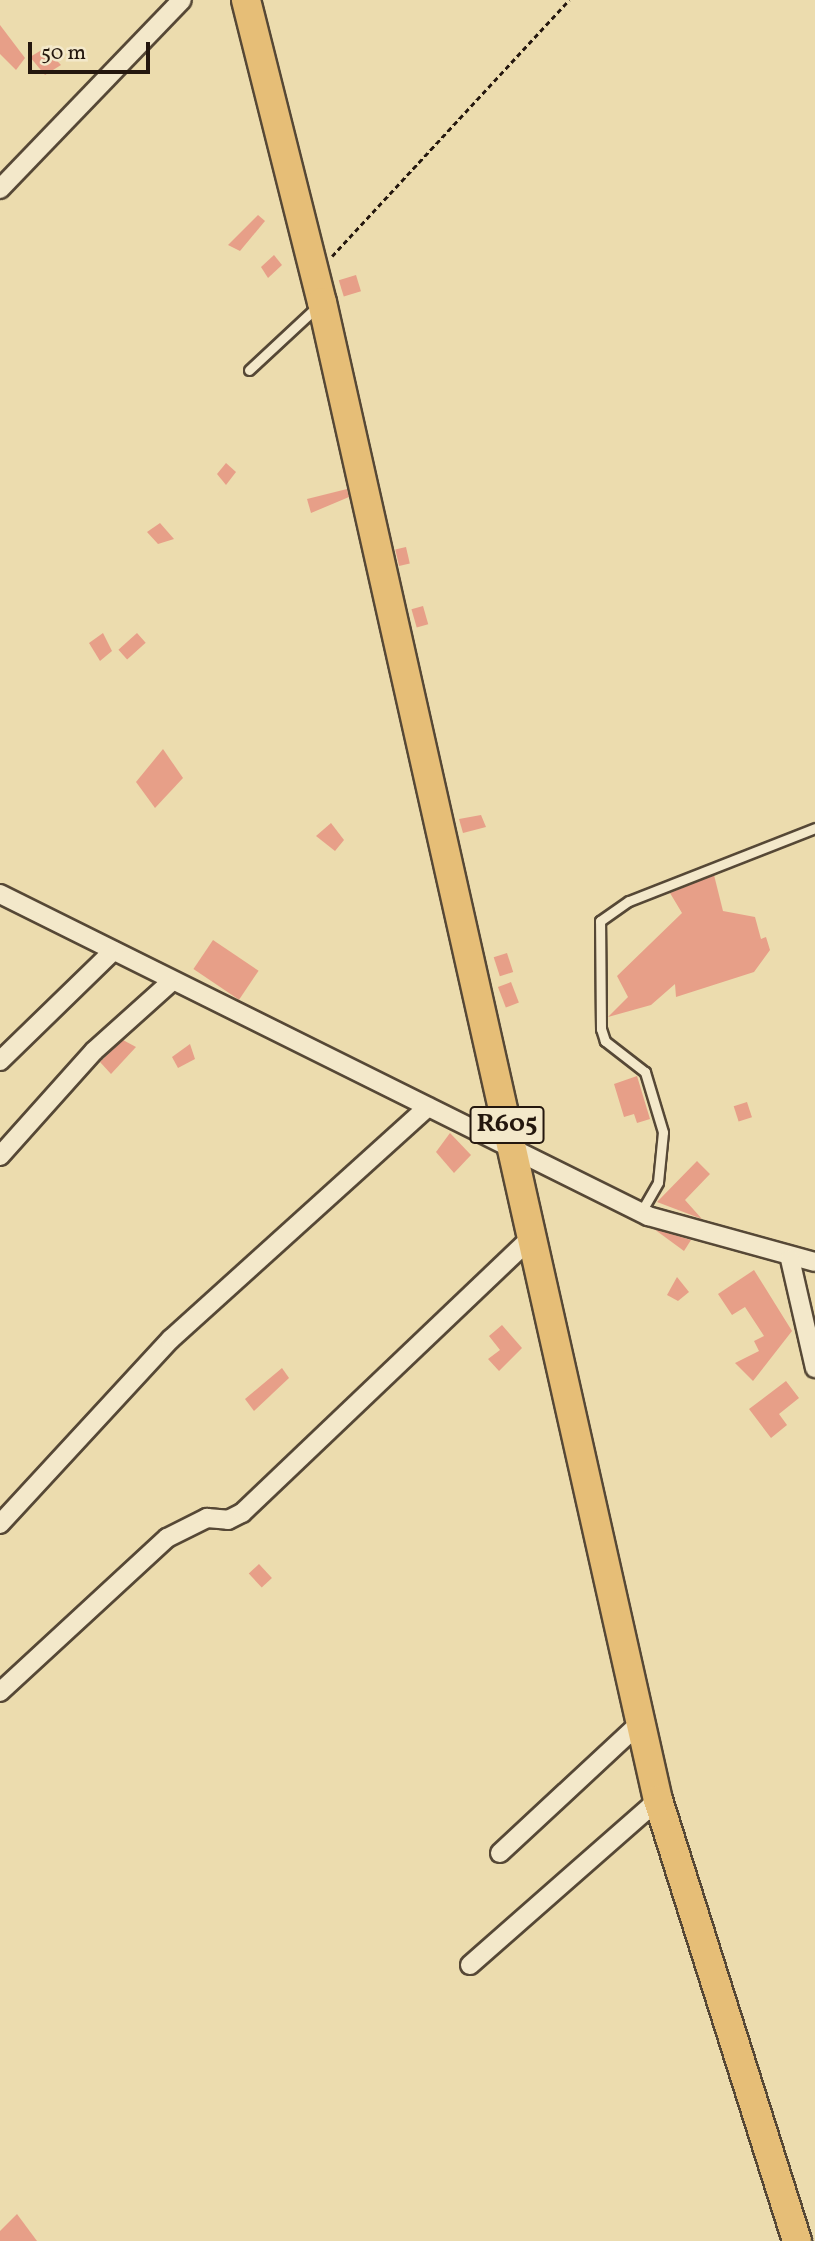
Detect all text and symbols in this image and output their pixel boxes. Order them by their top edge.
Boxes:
scale bar [32,28,154,72]
text: 50 m [41,39,86,68]
road number: R605 [468,1102,546,1148]

